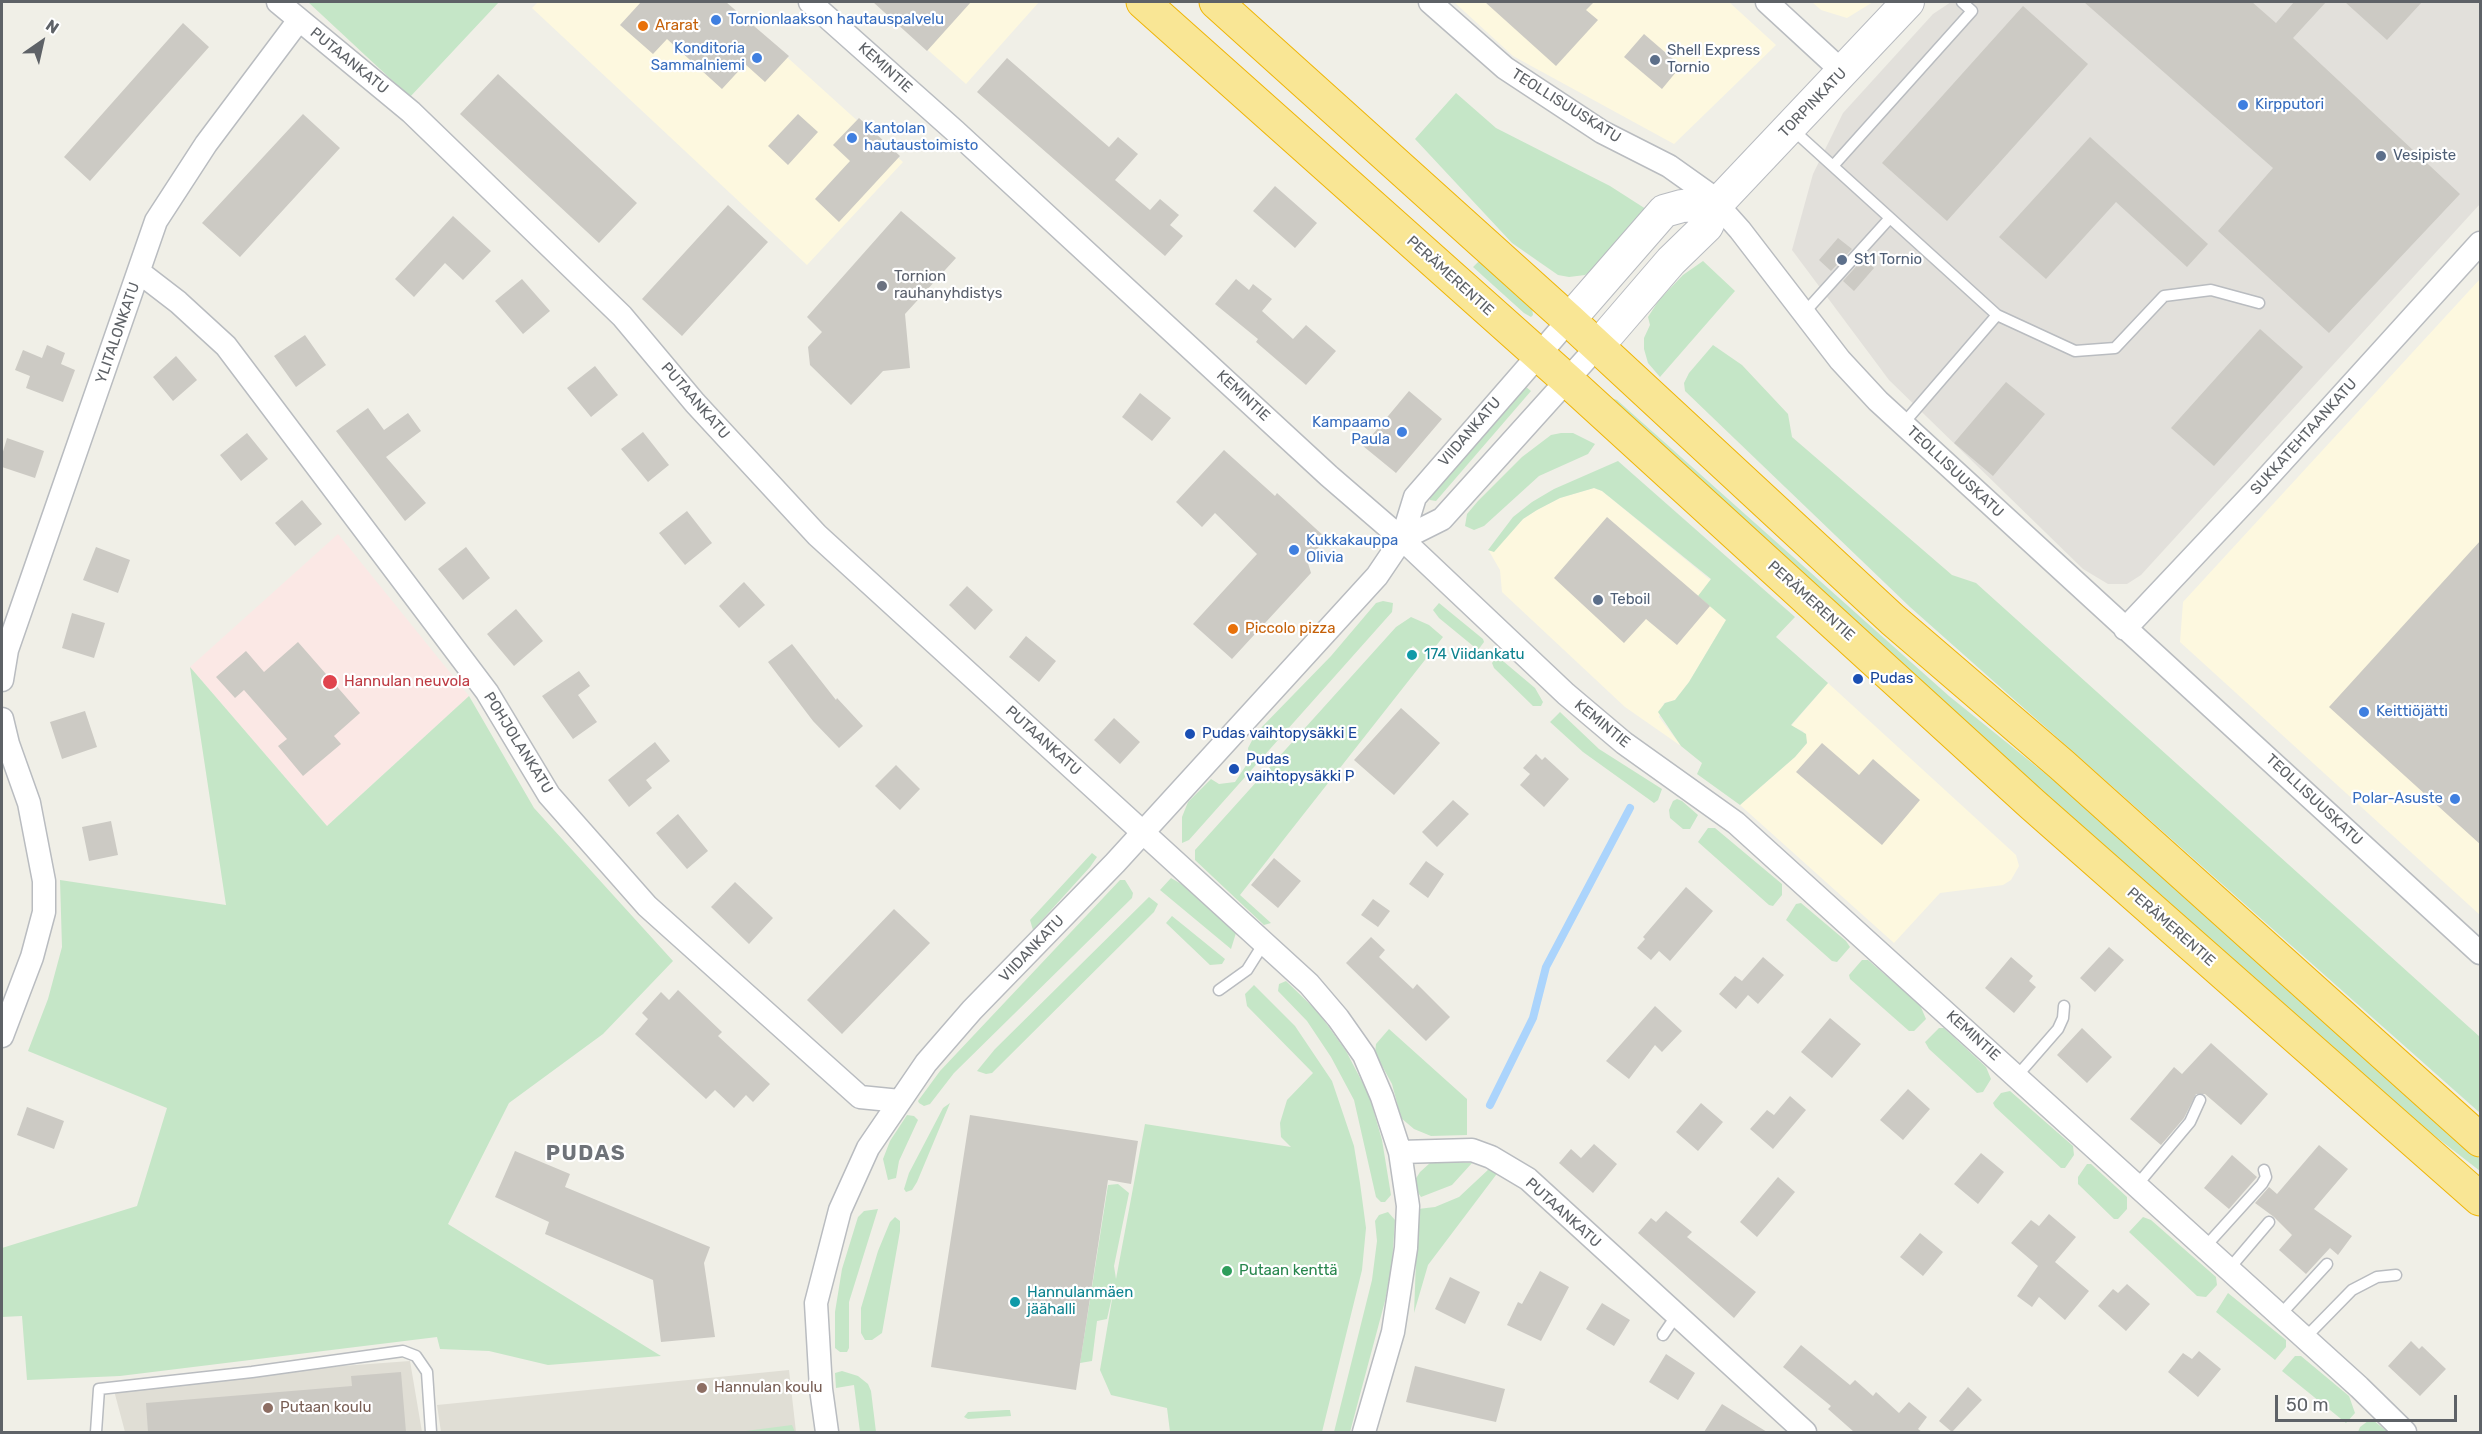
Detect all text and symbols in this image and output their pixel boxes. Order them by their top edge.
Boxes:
place label: Tornionlaakson hautauspalvelu [728,11,944,29]
north arrow [12,12,72,72]
marker: Tornionlaakson hautauspalvelu [709,13,723,27]
text: N [42,16,62,38]
place label: Ararat [655,17,699,35]
marker: Ararat [636,19,650,33]
street label: PUTAANKATU [306,24,392,98]
street label: KEMINTIE [854,39,916,97]
place label: Konditoria Sammalniemi [651,40,745,75]
place label: Shell Express Tornio [1667,42,1760,77]
marker: Konditoria Sammalniemi [750,51,764,65]
marker: Shell Express Tornio [1648,53,1662,67]
street label: TORPINKATU [1775,64,1851,142]
street label: TEOLLISUUSKATU [1508,65,1624,147]
place label: Kirpputori [2255,96,2324,114]
marker: Kirpputori [2236,98,2250,112]
place label: Kantolan hautaustoimisto [864,120,978,155]
marker: Kantolan hautaustoimisto [845,131,859,145]
place label: Vesipiste [2393,147,2456,165]
marker: Vesipiste [2374,149,2388,163]
street label: PERÄMERENTIE [1403,232,1497,320]
place label: St1 Tornio [1854,251,1922,269]
marker: St1 Tornio [1835,253,1849,267]
place label: Tornion rauhanyhdistys [894,268,1002,303]
marker: Tornion rauhanyhdistys [875,279,889,293]
street label: YLITALONKATU [92,280,144,386]
street label: PUTAANKATU [657,359,733,443]
street label: KEMINTIE [1213,367,1273,425]
street label: SUKKATEHTAANKATU [2247,375,2361,499]
street label: VIIDANKATU [1435,394,1505,470]
place label: Kampaamo Paula [1312,414,1390,449]
street label: TEOLLISUUSKATU [1903,423,2007,521]
marker: Kampaamo Paula [1395,425,1409,439]
place label: Kukkakauppa Olivia [1306,532,1398,567]
marker: Kukkakauppa Olivia [1287,543,1301,557]
street label: PERÄMERENTIE [1764,557,1858,645]
place label: Teboil [1610,591,1650,609]
marker: Teboil [1591,593,1605,607]
place label: Piccolo pizza [1245,620,1335,638]
marker: Piccolo pizza [1226,622,1240,636]
place label: 174 Viidankatu [1424,646,1525,664]
marker: 174 Viidankatu [1405,648,1419,662]
place label: Pudas [1870,670,1914,688]
marker: Pudas [1851,672,1865,686]
marker: Hannulan neuvola [321,673,339,691]
place label: Hannulan neuvola [344,673,470,691]
street label: POHJOLANKATU [480,689,556,797]
street label: KEMINTIE [1571,696,1633,752]
street label: PUTAANKATU [1002,702,1084,780]
place label: Keittiöjätti [2376,703,2448,721]
marker: Keittiöjätti [2357,705,2371,719]
place label: Pudas vaihtopysäkki E [1202,725,1357,743]
marker: Pudas vaihtopysäkki E [1183,727,1197,741]
place label: Pudas vaihtopysäkki P [1246,751,1354,786]
street label: TEOLLISUUSKATU [2262,751,2366,849]
marker: Pudas vaihtopysäkki P [1227,762,1241,776]
place label: Polar-Asuste [2352,790,2443,808]
marker: Polar-Asuste [2448,792,2462,806]
street label: PERÄMERENTIE [2123,884,2219,970]
street label: VIIDANKATU [996,912,1068,986]
street label: KEMINTIE [1942,1007,2004,1065]
district label: PUDAS [546,1141,626,1167]
street label: PUTAANKATU [1522,1174,1604,1252]
place label: Putaan kenttä [1239,1262,1338,1280]
marker: Putaan kenttä [1220,1264,1234,1278]
place label: Hannulanmäen jäähalli [1027,1284,1133,1319]
marker: Hannulanmäen jäähalli [1008,1295,1022,1309]
place label: Hannulan koulu [714,1379,823,1397]
marker: Hannulan koulu [695,1381,709,1395]
scale bar [2278,1383,2460,1421]
text: 50 m [2286,1394,2329,1416]
place label: Putaan koulu [280,1399,372,1417]
marker: Putaan koulu [261,1401,275,1415]

